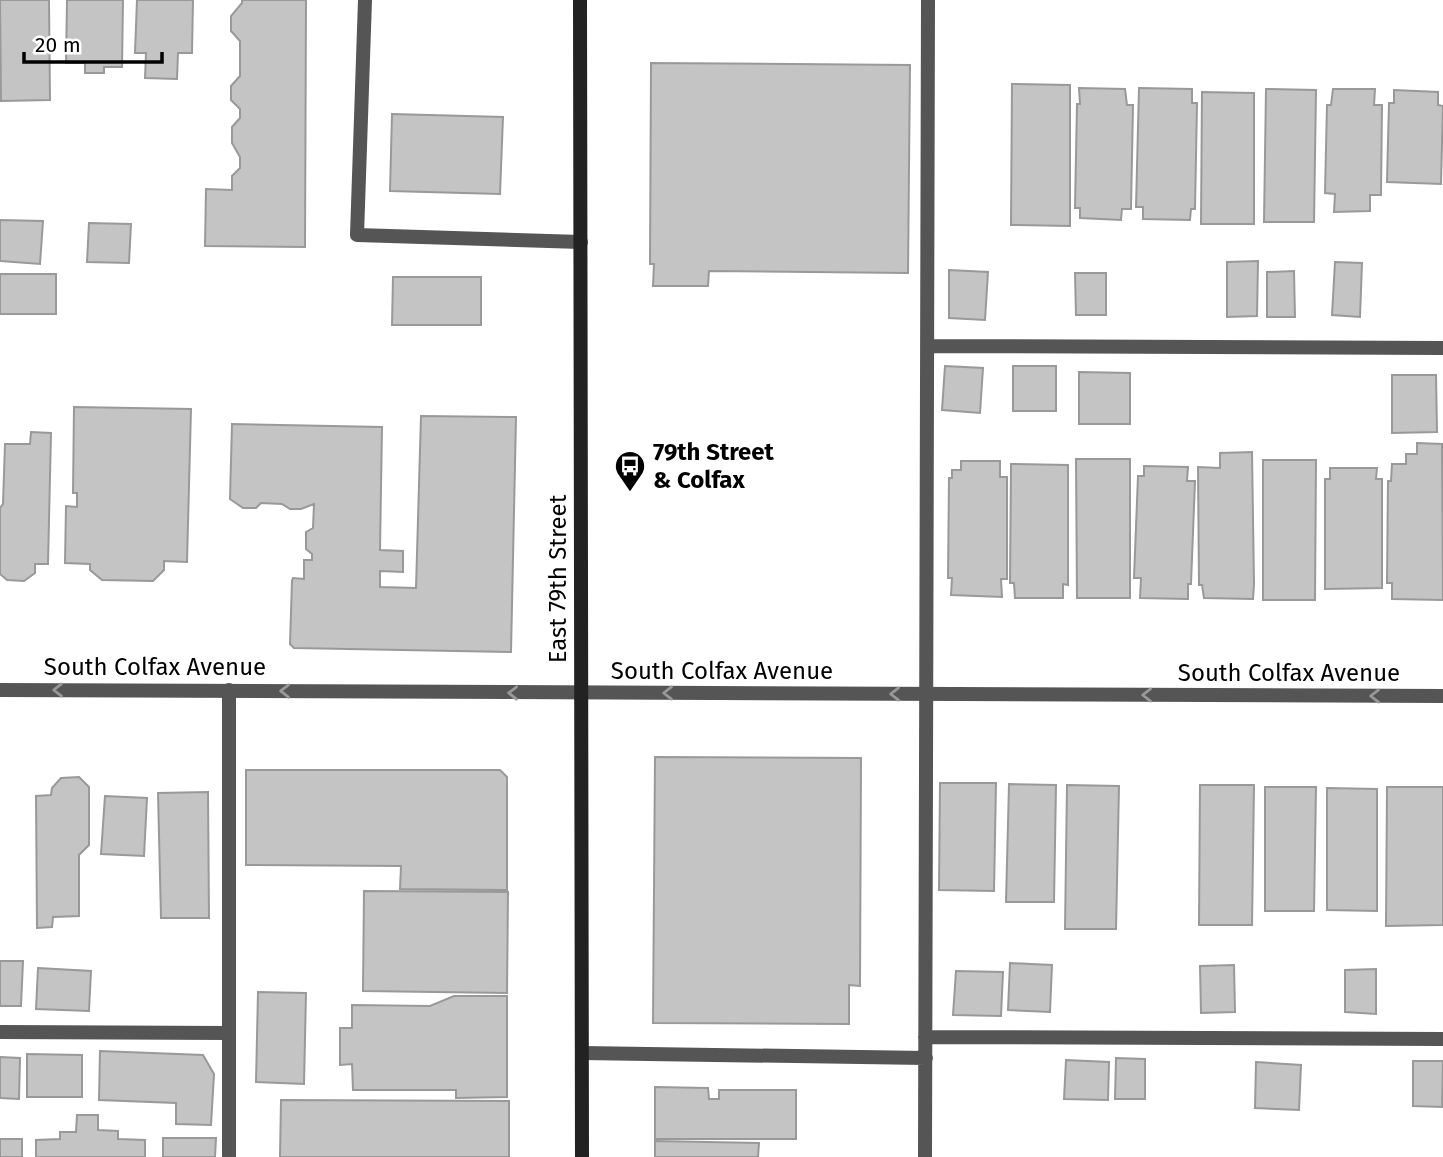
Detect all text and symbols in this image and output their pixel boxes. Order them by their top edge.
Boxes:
scale bar [24,21,163,65]
text: 20 m [35,32,81,58]
place label: 79th Street & Colfax [653,438,775,494]
bus stop icon: 79th Street & Colfax [613,449,647,493]
street label: East 79th Street [544,494,572,663]
street label: South Colfax Avenue [44,653,266,681]
street label: South Colfax Avenue [611,657,833,685]
street label: South Colfax Avenue [1178,659,1400,687]
one-way arrow [52,682,63,698]
one-way arrow [280,683,290,699]
one-way arrow [507,685,518,701]
one-way arrow [662,685,673,701]
one-way arrow [890,686,900,702]
one-way arrow [1142,687,1152,703]
one-way arrow [1369,688,1380,704]

